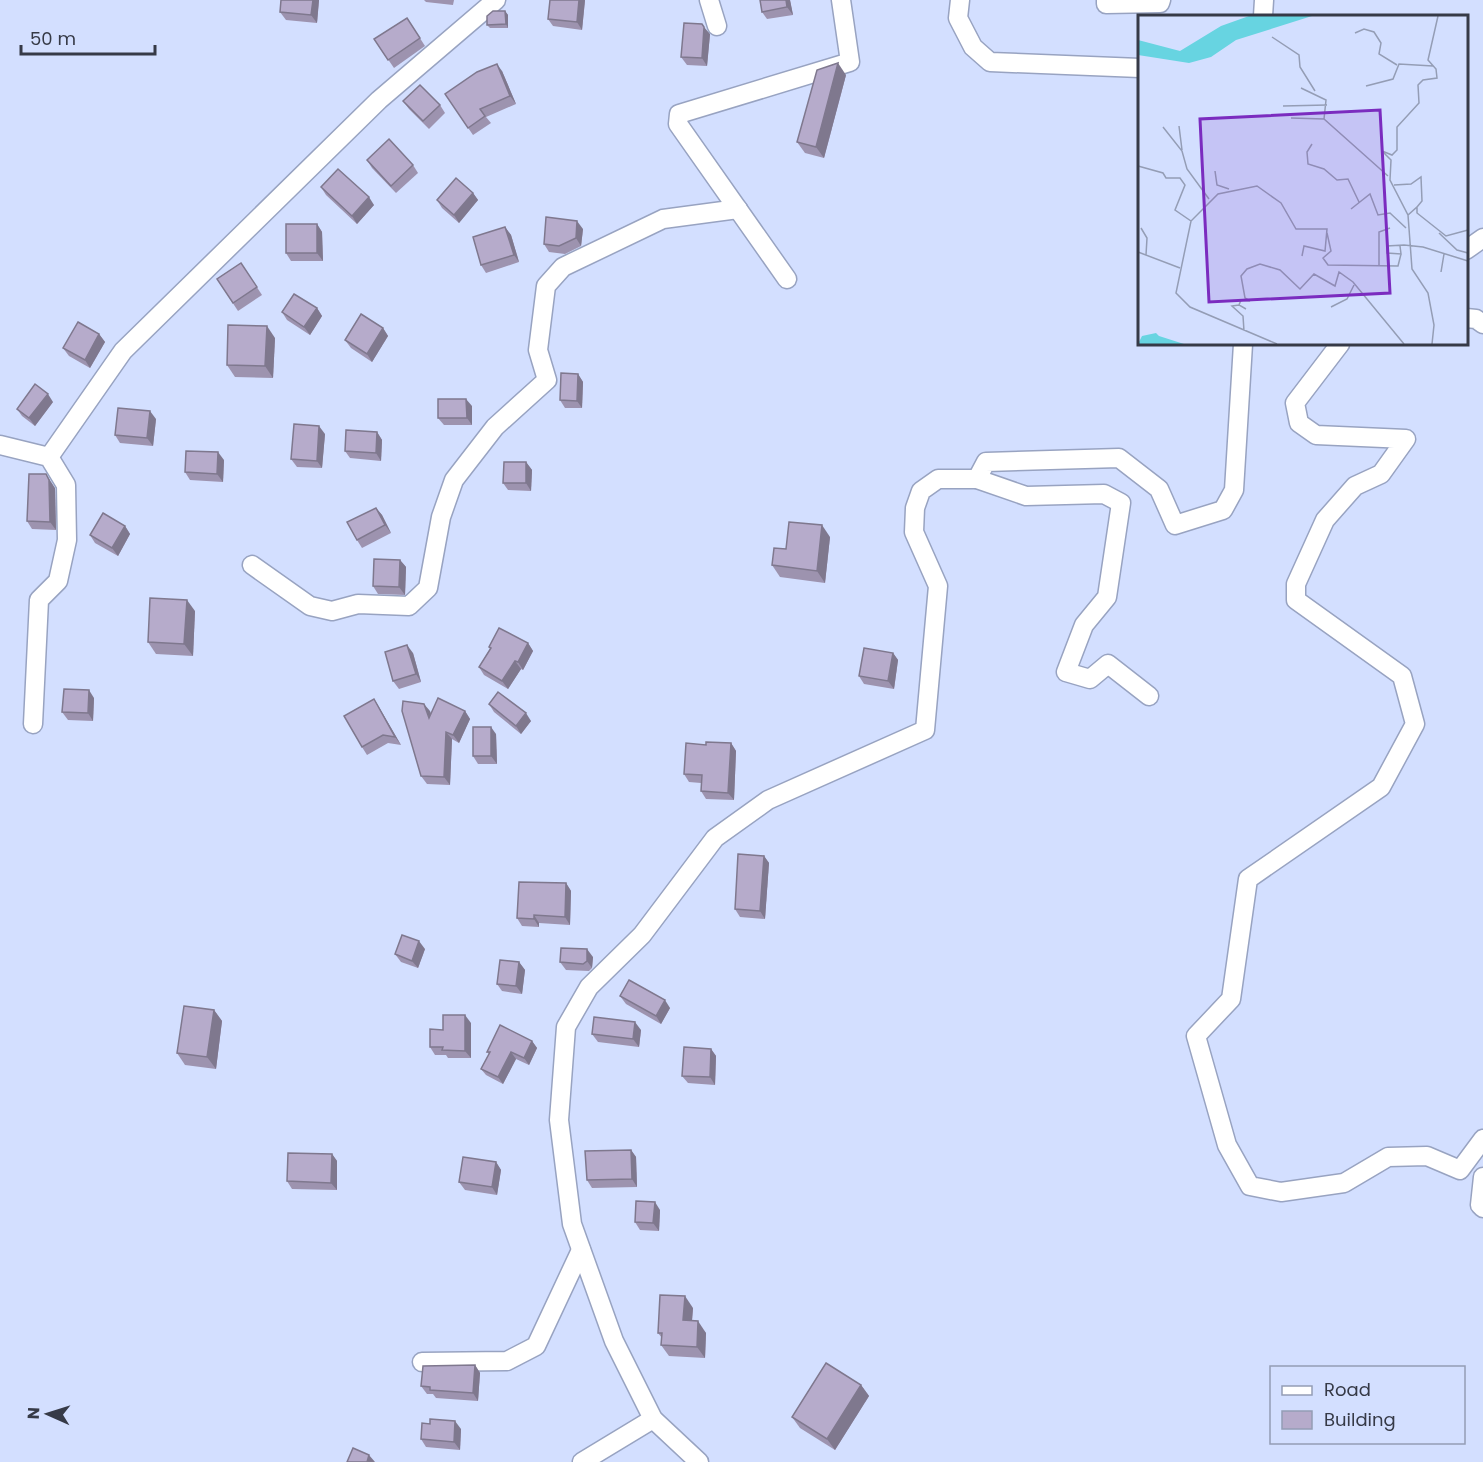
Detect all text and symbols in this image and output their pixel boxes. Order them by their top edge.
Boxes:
inset map [1138,15,1468,345]
scale bar [21,18,154,56]
text: 50 m [30,26,76,51]
legend [1270,1366,1465,1444]
text: Road [1324,1377,1371,1402]
north arrow [18,1384,78,1444]
text: N [22,1407,45,1420]
text: Building [1324,1407,1396,1432]

